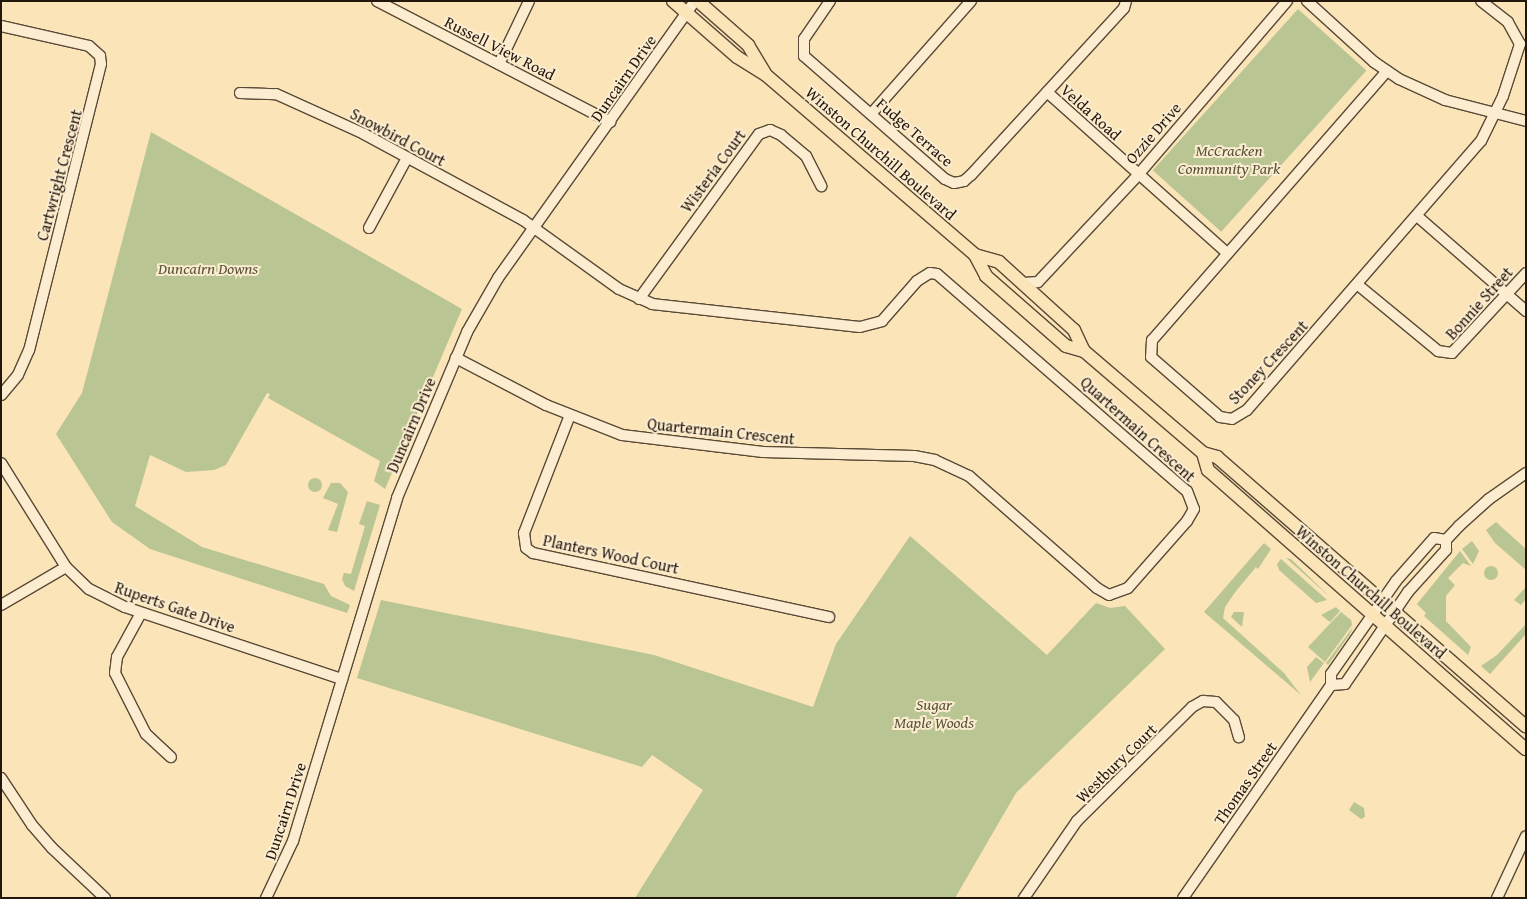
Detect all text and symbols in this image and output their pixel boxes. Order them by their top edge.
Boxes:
street label: Russell View Road [442,12,558,84]
street label: Duncairn Drive [586,31,660,125]
street label: Velda Road [1057,80,1125,144]
street label: Winston Churchill Boulevard [802,82,960,224]
street label: Fudge Terrace [873,94,957,170]
street label: Ozzie Drive [1121,98,1185,168]
street label: Snowbird Court [347,104,449,170]
street label: Cartwright Crescent [32,107,86,243]
street label: Wisteria Court [677,126,749,216]
park label: McCracken Community Park [1178,140,1280,178]
park label: Duncairn Downs [158,258,258,278]
street label: Bonnie Street [1441,263,1517,343]
street label: Stoney Crescent [1224,316,1312,408]
street label: Quartermain Crescent [1077,372,1199,486]
street label: Duncairn Drive [382,375,440,475]
street label: Quartermain Crescent [646,414,796,448]
street label: Winston Churchill Boulevard [1292,521,1450,663]
street label: Planters Wood Court [541,530,681,578]
street label: Ruperts Gate Drive [112,577,238,637]
park label: Sugar Maple Woods [894,694,974,732]
street label: Westbury Court [1071,720,1161,806]
street label: Thomas Street [1209,738,1281,828]
street label: Duncairn Drive [260,760,310,862]

